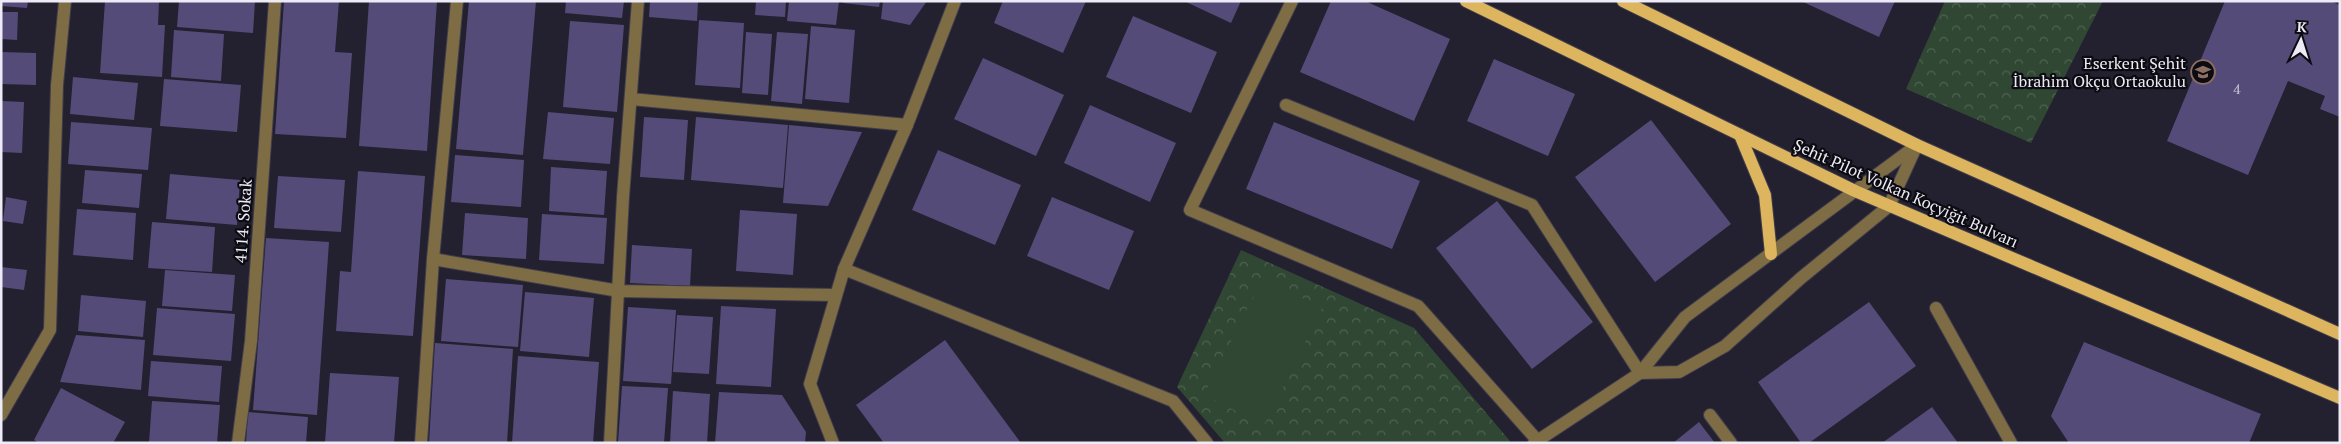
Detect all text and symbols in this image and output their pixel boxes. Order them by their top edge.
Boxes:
north arrow [2276,15,2326,65]
text: K [2296,17,2308,36]
place label: Eserkent Şehit İbrahim Okçu Ortaokulu [2013,52,2186,92]
school or university icon: Eserkent Şehit İbrahim Okçu Ortaokulu [2190,59,2216,85]
house number: 4 [2233,79,2241,98]
street label: Şehit Pilot Volkan Koçyiğit Bulvarı [1790,133,2022,253]
street label: 4114. Sokak [229,178,257,264]

